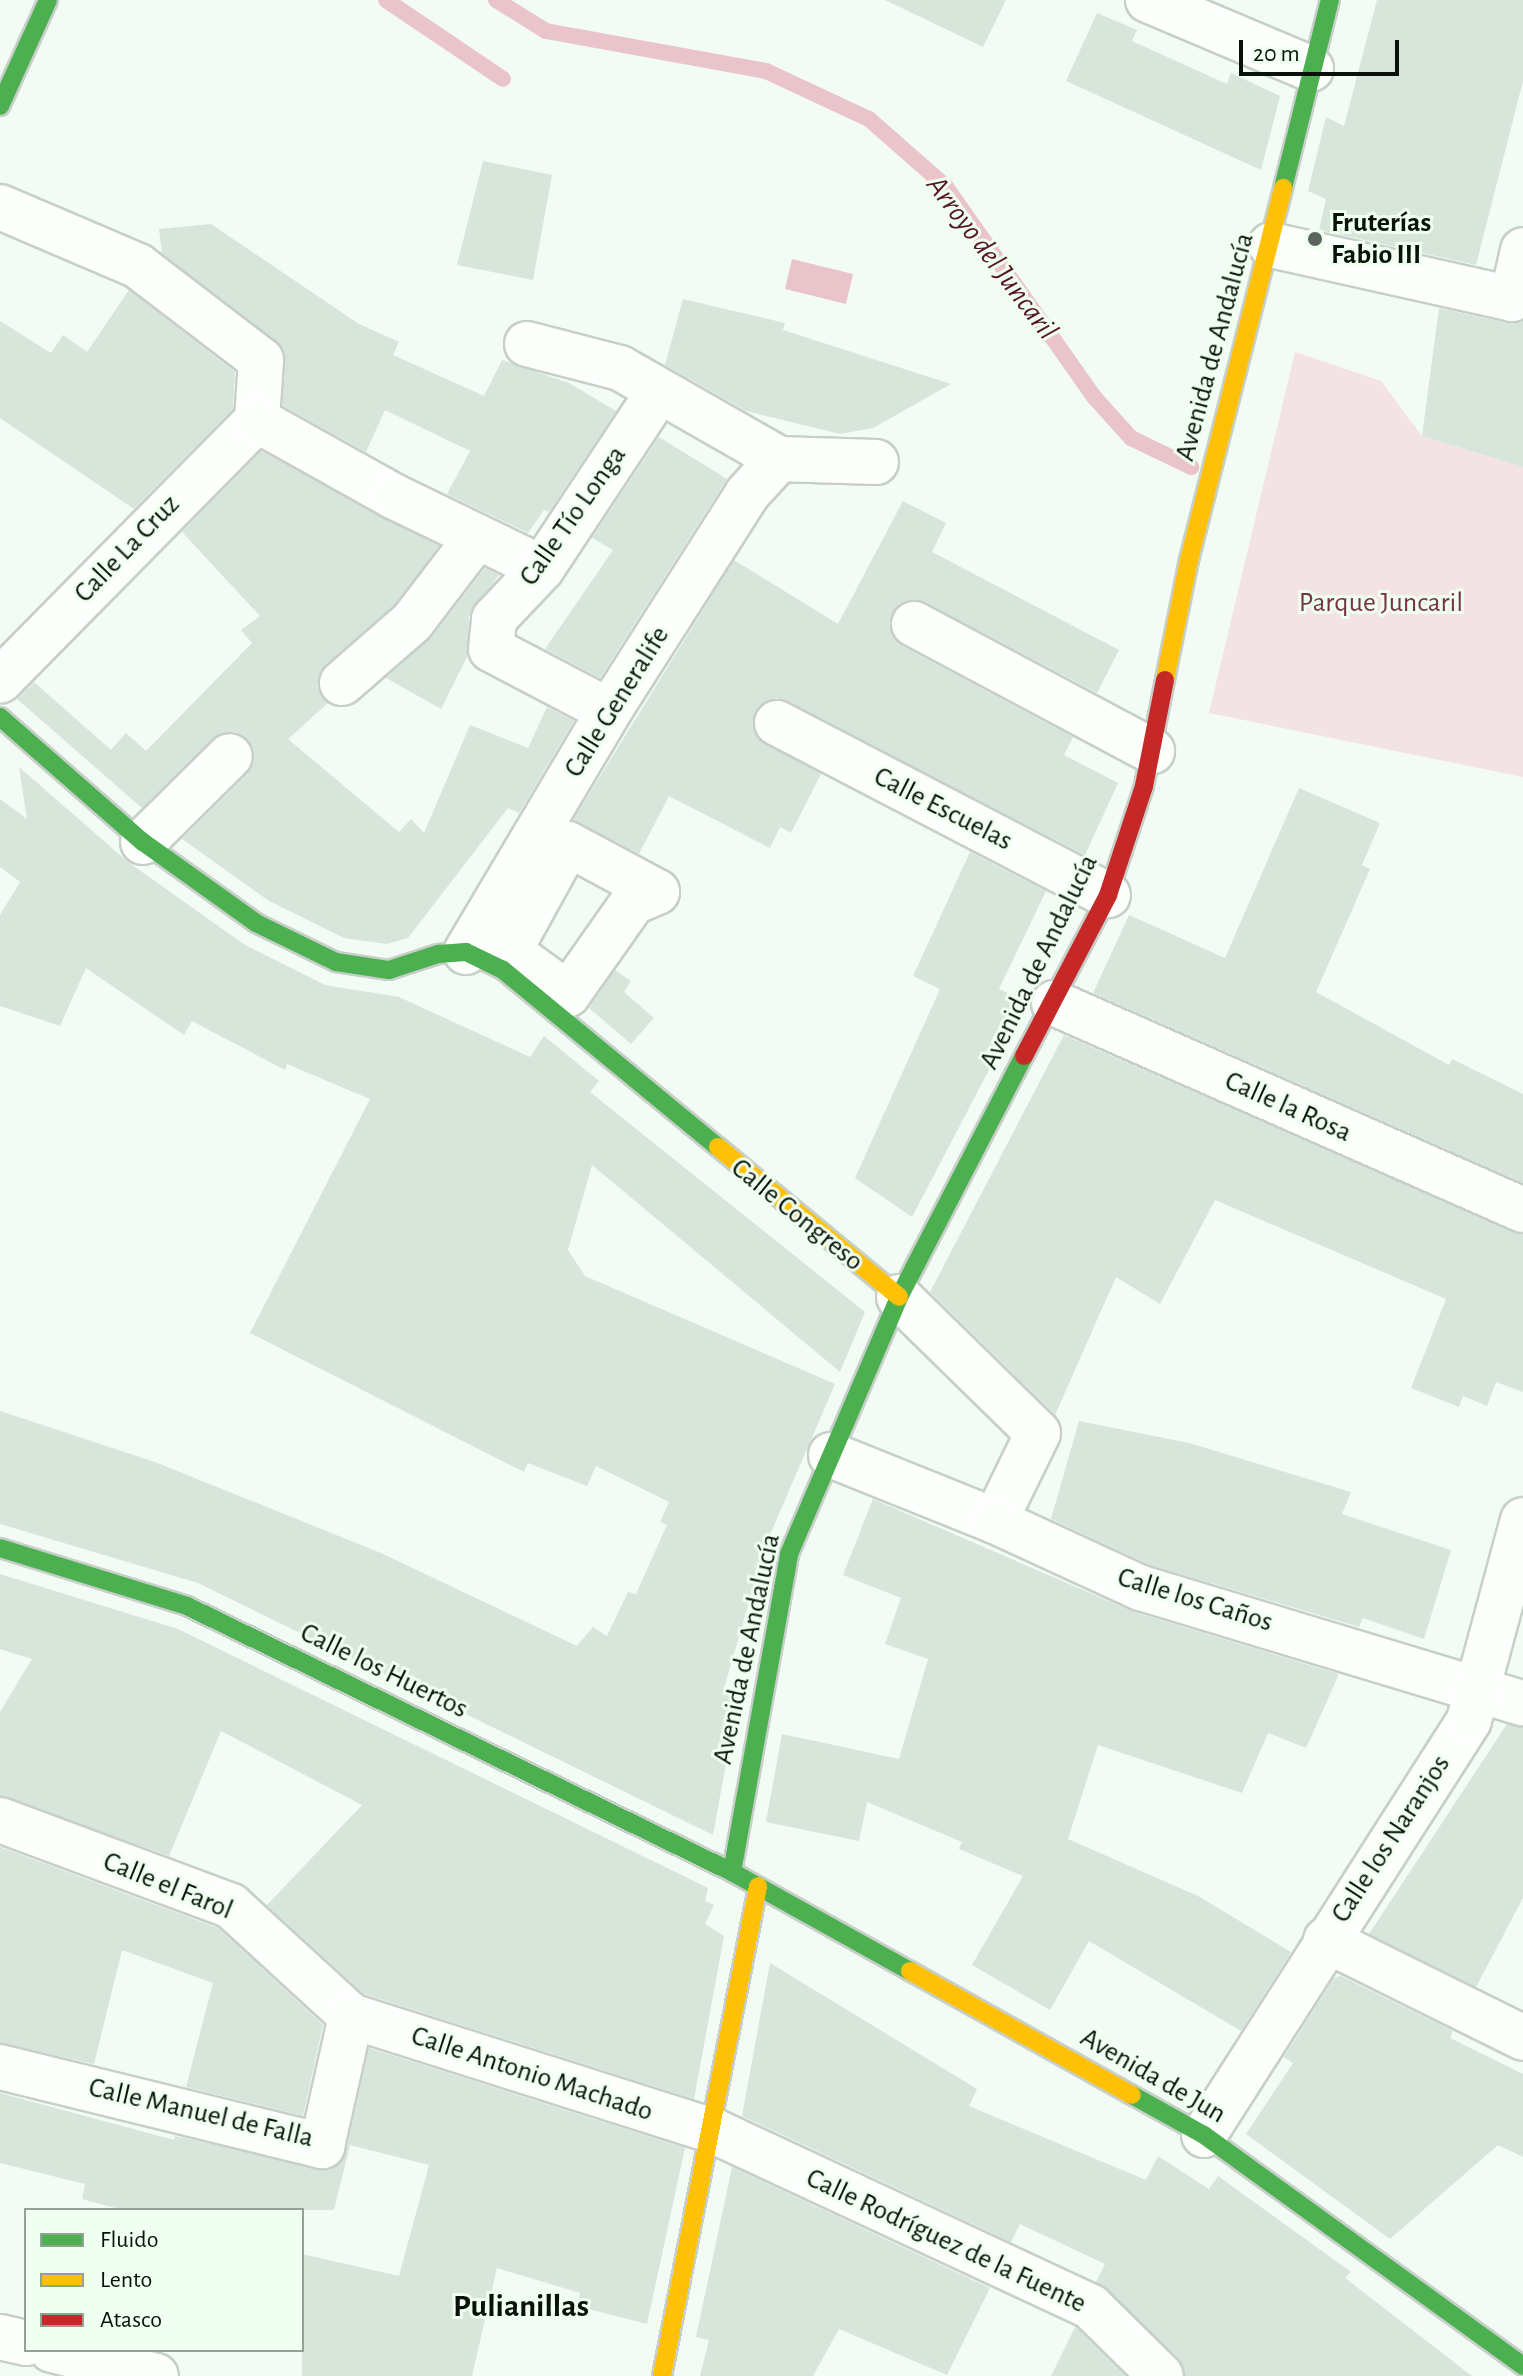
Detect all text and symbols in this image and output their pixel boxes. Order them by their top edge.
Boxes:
scale bar [1243,24,1403,74]
text: 20 m [1253,42,1300,66]
water label: Arroyo del Juncaril [918,169,1066,347]
place label: Fruterías Fabio III [1331,206,1431,272]
street label: Avenida de Andalucía [1168,229,1262,465]
marker: Fruterías Fabio III [1306,230,1324,248]
street label: Calle Tío Longa [512,440,634,592]
street label: Calle La Cruz [67,488,187,610]
park label: Parque Juncaril [1299,586,1463,620]
street label: Calle Generalife [557,620,677,784]
street label: Calle Escuelas [868,760,1018,858]
street label: Avenida de Andalucía [972,849,1106,1075]
street label: Calle la Rosa [1220,1064,1356,1150]
street label: Calle Congreso [724,1151,870,1279]
street label: Avenida de Andalucía [706,1531,788,1767]
street label: Calle los Caños [1113,1561,1277,1639]
street label: Calle los Huertos [295,1616,473,1726]
street label: Calle los Naranjos [1324,1749,1458,1929]
street label: Calle el Farol [98,1845,238,1927]
street label: Calle Antonio Machado [407,2019,657,2129]
street label: Avenida de Jun [1074,2021,1232,2131]
street label: Calle Manuel de Falla [85,2071,317,2155]
street label: Calle Rodríguez de la Fuente [801,2161,1091,2321]
legend [24,2208,304,2352]
text: Fluido [100,2228,159,2252]
text: Lento [100,2268,152,2292]
district label: Pulianillas [453,2287,589,2325]
text: Atasco [100,2308,162,2332]

